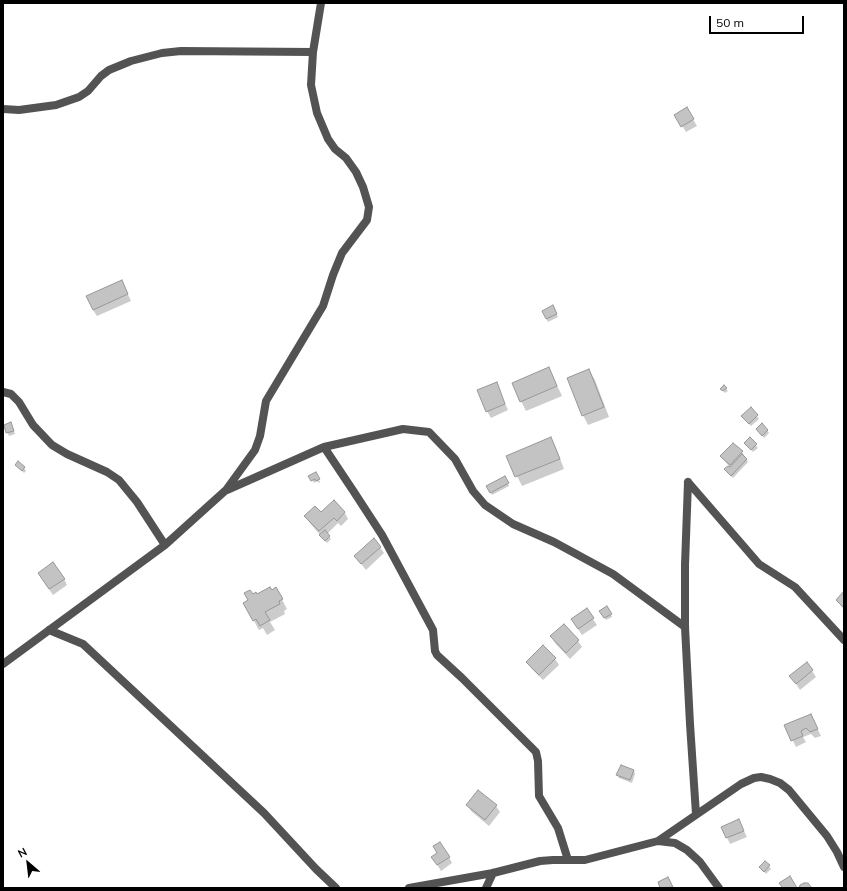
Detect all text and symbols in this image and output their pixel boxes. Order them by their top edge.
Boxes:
scale bar [711,8,806,34]
text: 50 m [716,15,744,30]
north arrow [8,843,48,883]
text: N [15,844,29,861]

